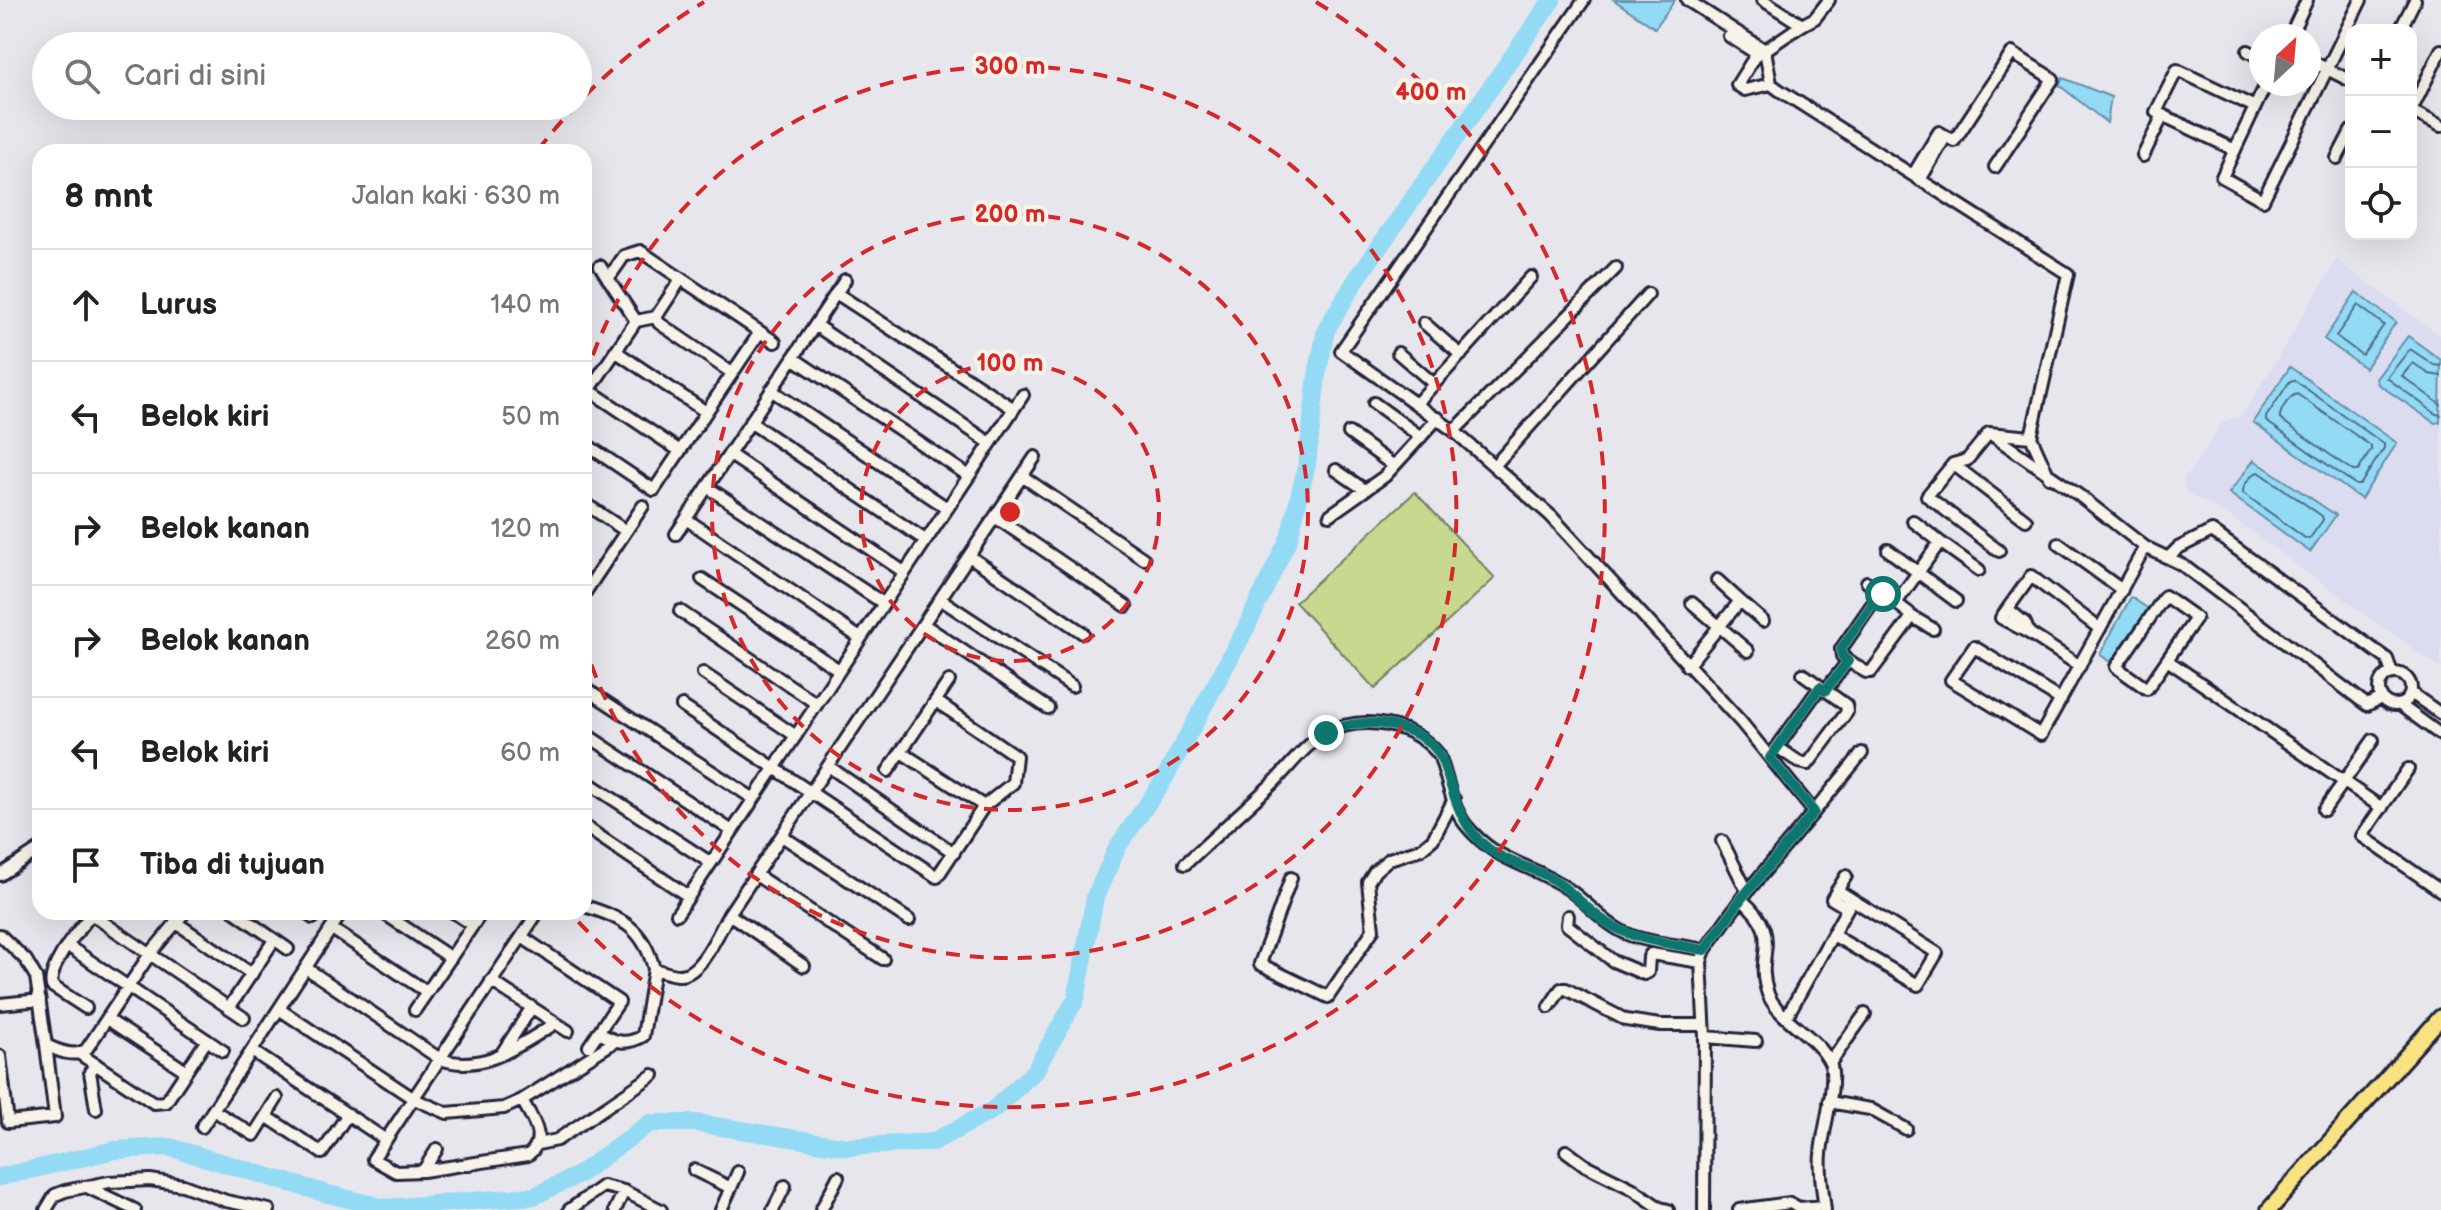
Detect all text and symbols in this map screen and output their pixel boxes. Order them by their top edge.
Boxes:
north arrow [2249,24,2321,96]
map controls [2345,24,2417,240]
button: + [2345,24,2417,96]
search box [32,32,592,120]
text: 300 m [975,52,1045,81]
icon: search [60,54,104,98]
text: Cari di sini [124,58,266,94]
text: 400 m [1396,78,1467,107]
button: − [2345,96,2417,168]
button: locate [2345,168,2417,240]
text: 8 mnt [64,176,153,217]
text: Jalan kaki · 630 m [352,181,560,212]
text: 200 m [975,200,1045,229]
icon: ahead [64,283,108,327]
text: Lurus [140,287,217,323]
text: 140 m [490,290,560,321]
text: 100 m [977,349,1043,378]
icon: left [64,395,108,439]
text: Belok kiri [140,399,269,435]
text: 50 m [501,402,560,433]
centre of rings [996,498,1024,526]
icon: right [64,507,108,551]
text: Belok kanan [140,511,310,547]
text: 120 m [491,514,560,545]
route start [1865,576,1901,612]
icon: right [64,619,108,663]
text: Belok kanan [140,623,310,659]
text: 260 m [485,626,560,657]
route end [1308,715,1344,751]
icon: left [64,731,108,775]
text: Belok kiri [140,735,269,771]
text: 60 m [500,738,560,769]
icon: arrive [64,843,108,887]
text: Tiba di tujuan [140,847,325,883]

